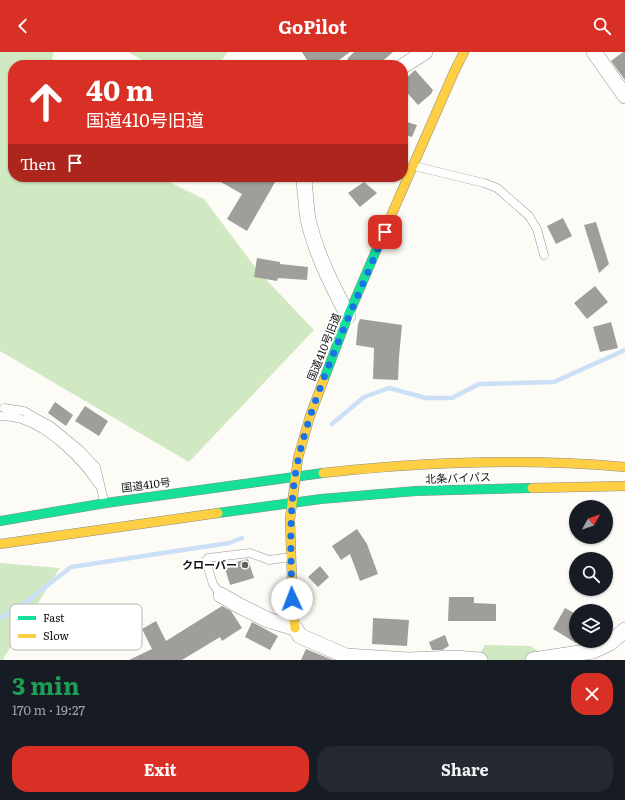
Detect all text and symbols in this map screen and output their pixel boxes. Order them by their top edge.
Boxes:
text: GoPilot [278,13,347,40]
icon: back [12,15,34,37]
icon: search [591,15,613,37]
text: 40 m [86,68,154,110]
icon: ahead [20,76,72,128]
text: 国道410号旧道 [86,106,204,133]
text: Then [20,152,56,175]
icon: arrive [64,152,86,174]
pin [368,215,402,249]
icon: arrive [374,221,396,243]
street label: 国道410号旧道 [302,310,344,383]
street label: 北条バイパス [425,468,491,486]
street label: 国道410号 [120,473,172,495]
north arrow [569,500,613,544]
map controls [569,500,613,648]
button: search [569,552,613,596]
place label: クローバー [182,556,237,572]
marker: クローバー [240,560,250,570]
position arrow [271,578,313,620]
legend [10,604,142,650]
button: layers [569,604,613,648]
text: Fast [43,609,65,625]
text: Slow [43,627,69,643]
text: 3 min [12,667,80,702]
button: close [571,673,613,715]
text: 170 m · 19:27 [12,700,85,719]
button: Exit [12,746,309,792]
button: Share [317,746,613,792]

